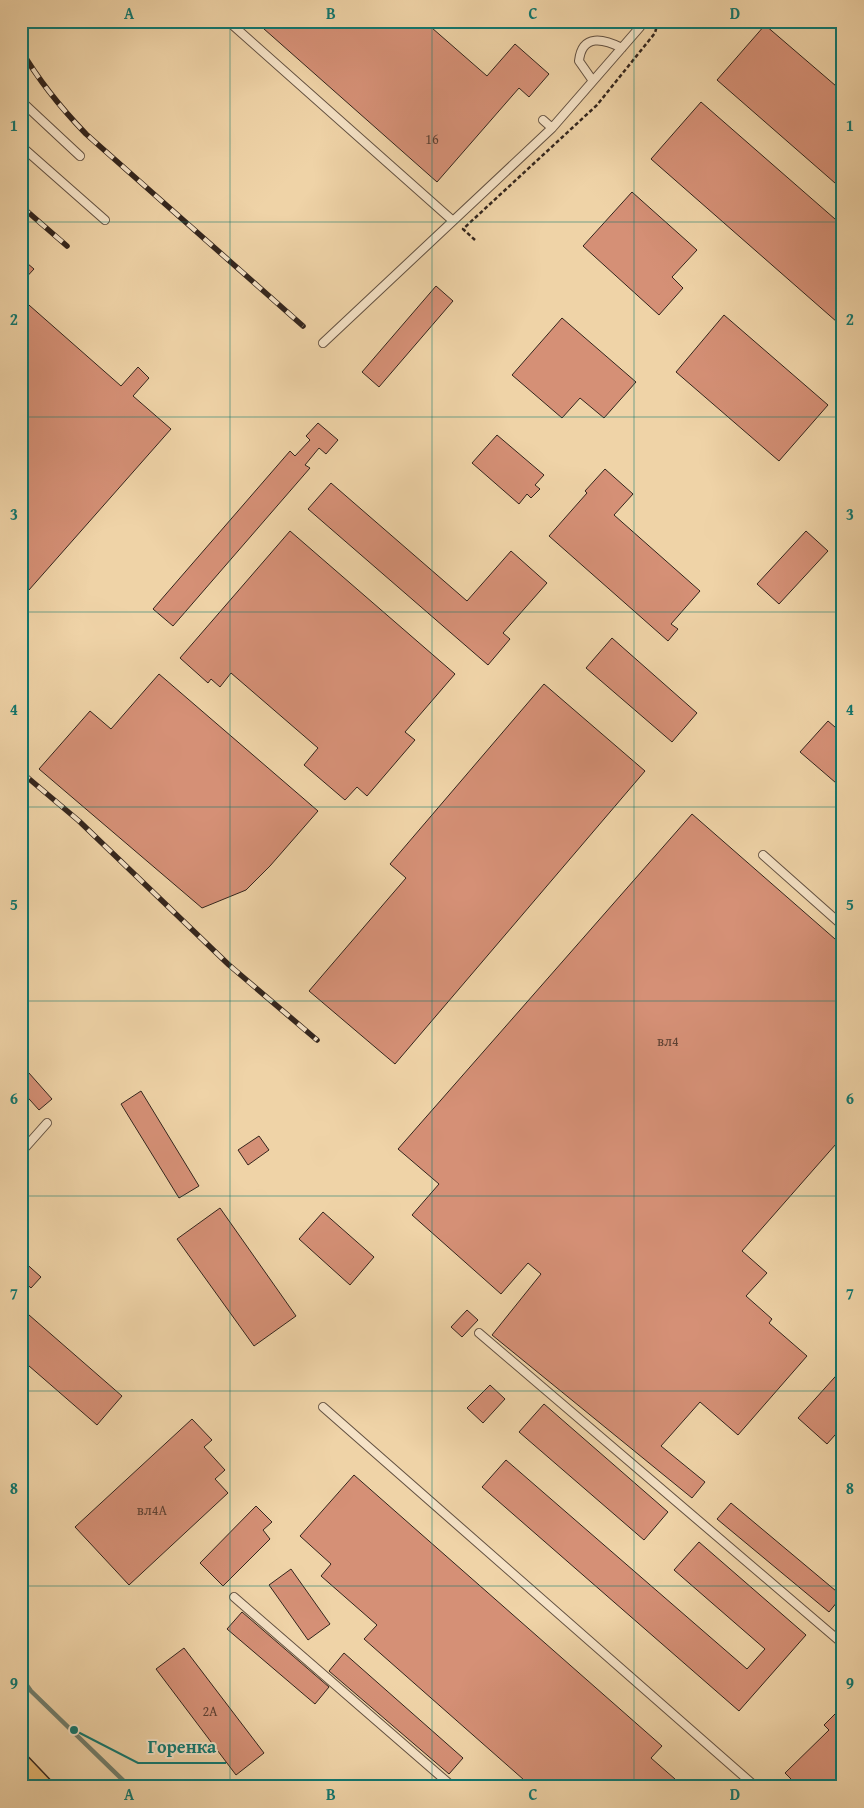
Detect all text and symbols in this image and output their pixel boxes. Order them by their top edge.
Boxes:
text: A [124,1,135,25]
text: B [326,1,336,25]
text: C [528,1,538,25]
text: D [730,1,740,25]
text: 1 [10,113,18,137]
text: 1 [846,113,854,137]
house number: 16 [425,129,439,149]
text: 2 [10,307,18,331]
text: 2 [846,307,854,331]
text: 3 [10,502,18,526]
text: 3 [846,502,854,526]
text: 4 [10,697,18,721]
text: 4 [846,697,854,721]
text: 5 [10,892,18,916]
text: 5 [846,892,854,916]
house number: вл4 [657,1031,679,1051]
text: 6 [10,1086,18,1110]
text: 6 [846,1086,854,1110]
text: 7 [10,1281,18,1305]
text: 7 [846,1281,854,1305]
text: 8 [10,1476,18,1500]
text: 8 [846,1476,854,1500]
house number: вл4А [137,1500,167,1520]
text: 9 [10,1671,18,1695]
text: 9 [846,1671,854,1695]
house number: 2А [202,1701,218,1721]
callout: Горенка [138,1730,226,1763]
text: Горенка [148,1733,217,1760]
text: A [124,1782,135,1806]
text: B [326,1782,336,1806]
text: C [528,1782,538,1806]
text: D [730,1782,740,1806]

